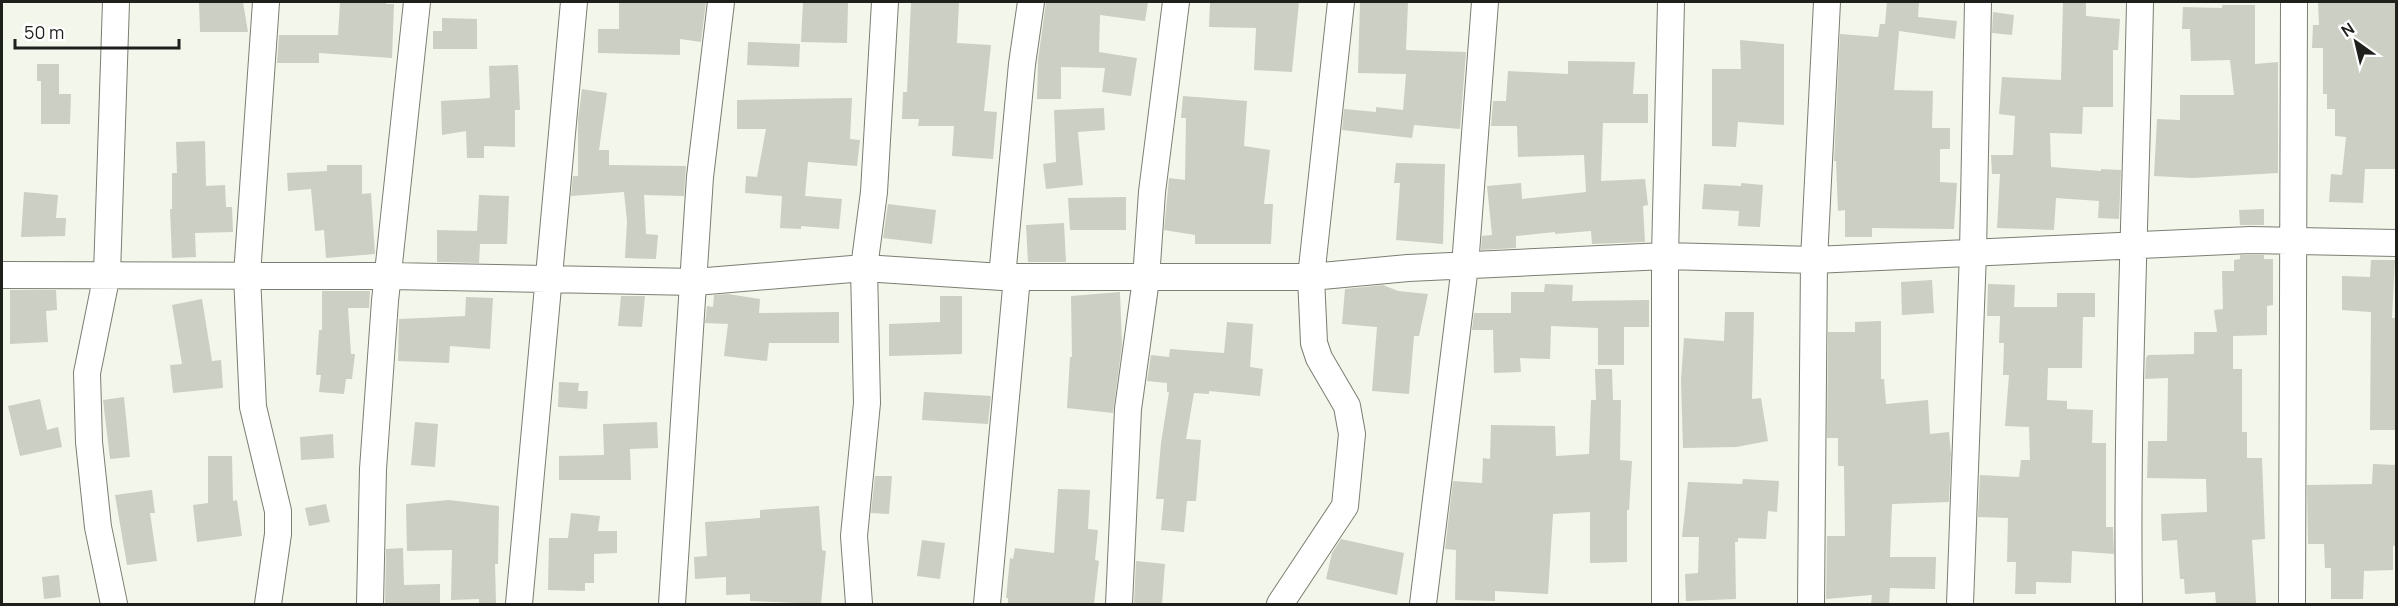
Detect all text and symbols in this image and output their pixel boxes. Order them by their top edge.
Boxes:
scale bar [15,12,178,50]
north arrow [2326,12,2386,72]
text: N [2337,17,2359,42]
text: 50 m [24,20,64,44]

